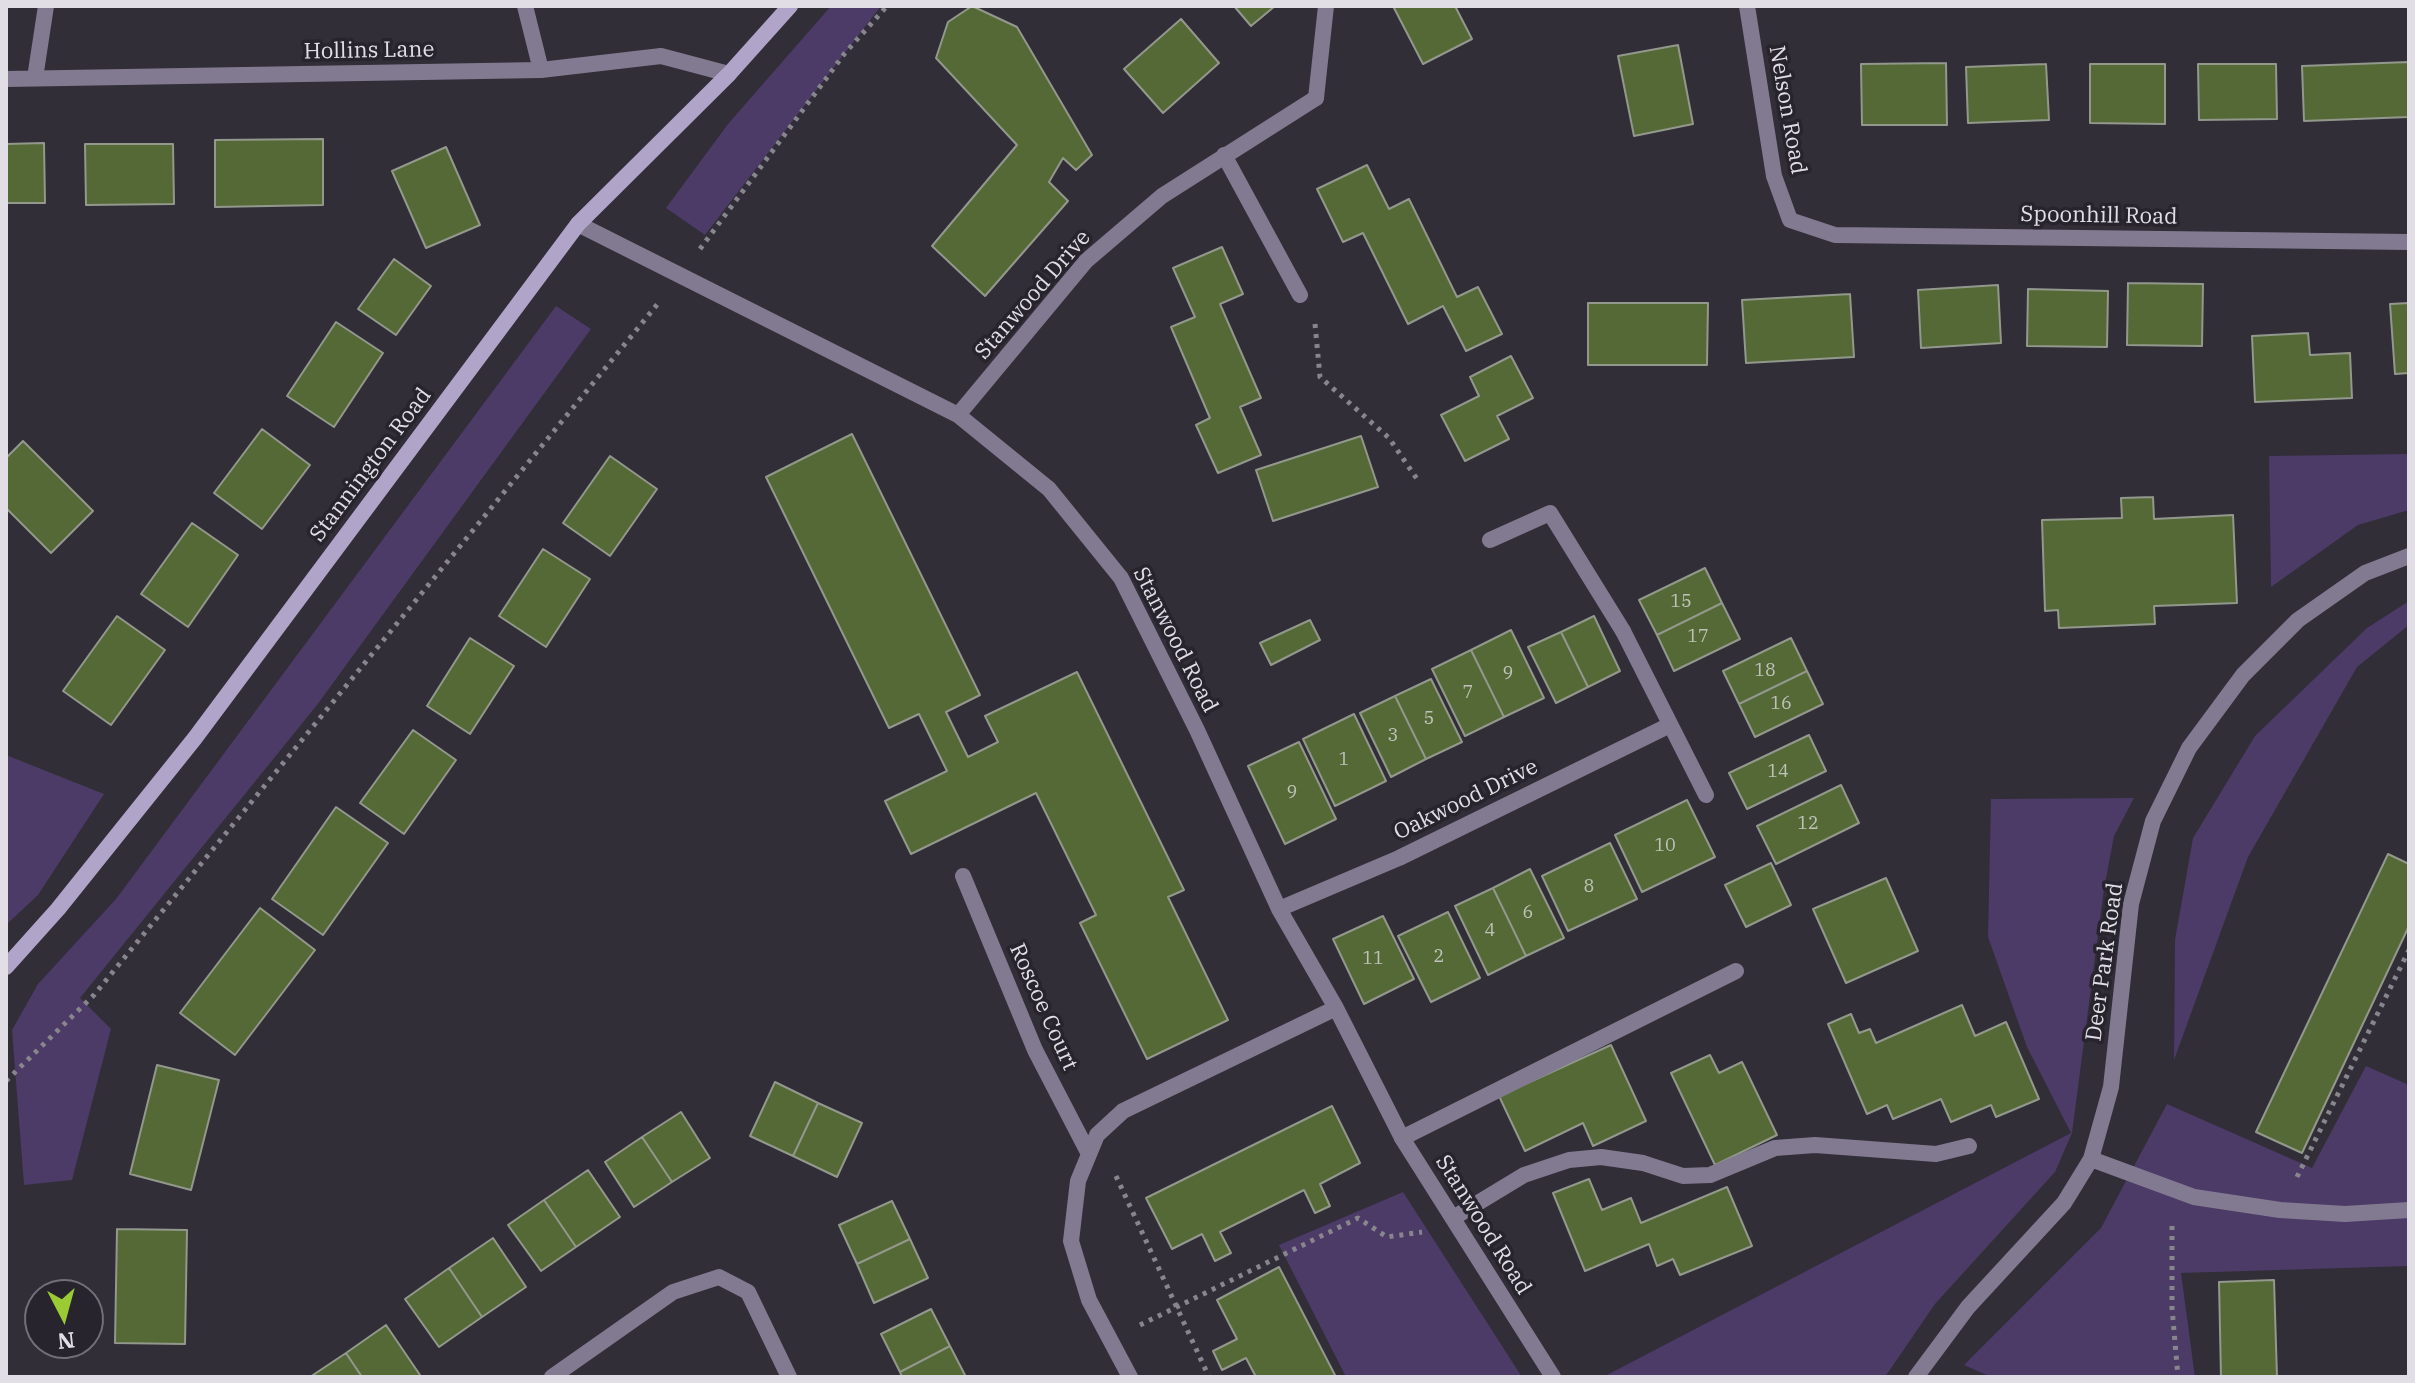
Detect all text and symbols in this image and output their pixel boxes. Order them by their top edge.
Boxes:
street label: Hollins Lane [303,37,435,65]
street label: Nelson Road [1763,44,1811,176]
street label: Spoonhill Road [2020,201,2178,231]
street label: Stanwood Drive [970,225,1096,365]
street label: Stannington Road [305,383,437,547]
street label: Stanwood Road [1127,563,1223,717]
house number: 15 [1670,591,1692,613]
house number: 17 [1687,626,1709,648]
house number: 18 [1754,660,1776,682]
house number: 9 [1503,663,1513,685]
house number: 7 [1463,682,1473,704]
house number: 16 [1770,693,1792,715]
house number: 5 [1424,708,1434,730]
house number: 3 [1388,725,1398,747]
house number: 1 [1339,749,1349,771]
street label: Oakwood Drive [1390,754,1542,846]
house number: 14 [1767,761,1789,783]
house number: 9 [1287,782,1297,804]
house number: 12 [1797,813,1819,835]
house number: 10 [1654,835,1676,857]
house number: 8 [1584,876,1594,898]
street label: Deer Park Road [2081,881,2129,1043]
house number: 6 [1523,902,1533,924]
house number: 4 [1485,920,1495,942]
street label: Roscoe Court [1003,939,1083,1075]
house number: 2 [1434,946,1444,968]
house number: 11 [1362,948,1384,970]
street label: Stanwood Road [1429,1150,1537,1300]
north arrow [24,1279,104,1359]
text: N [56,1326,77,1357]

